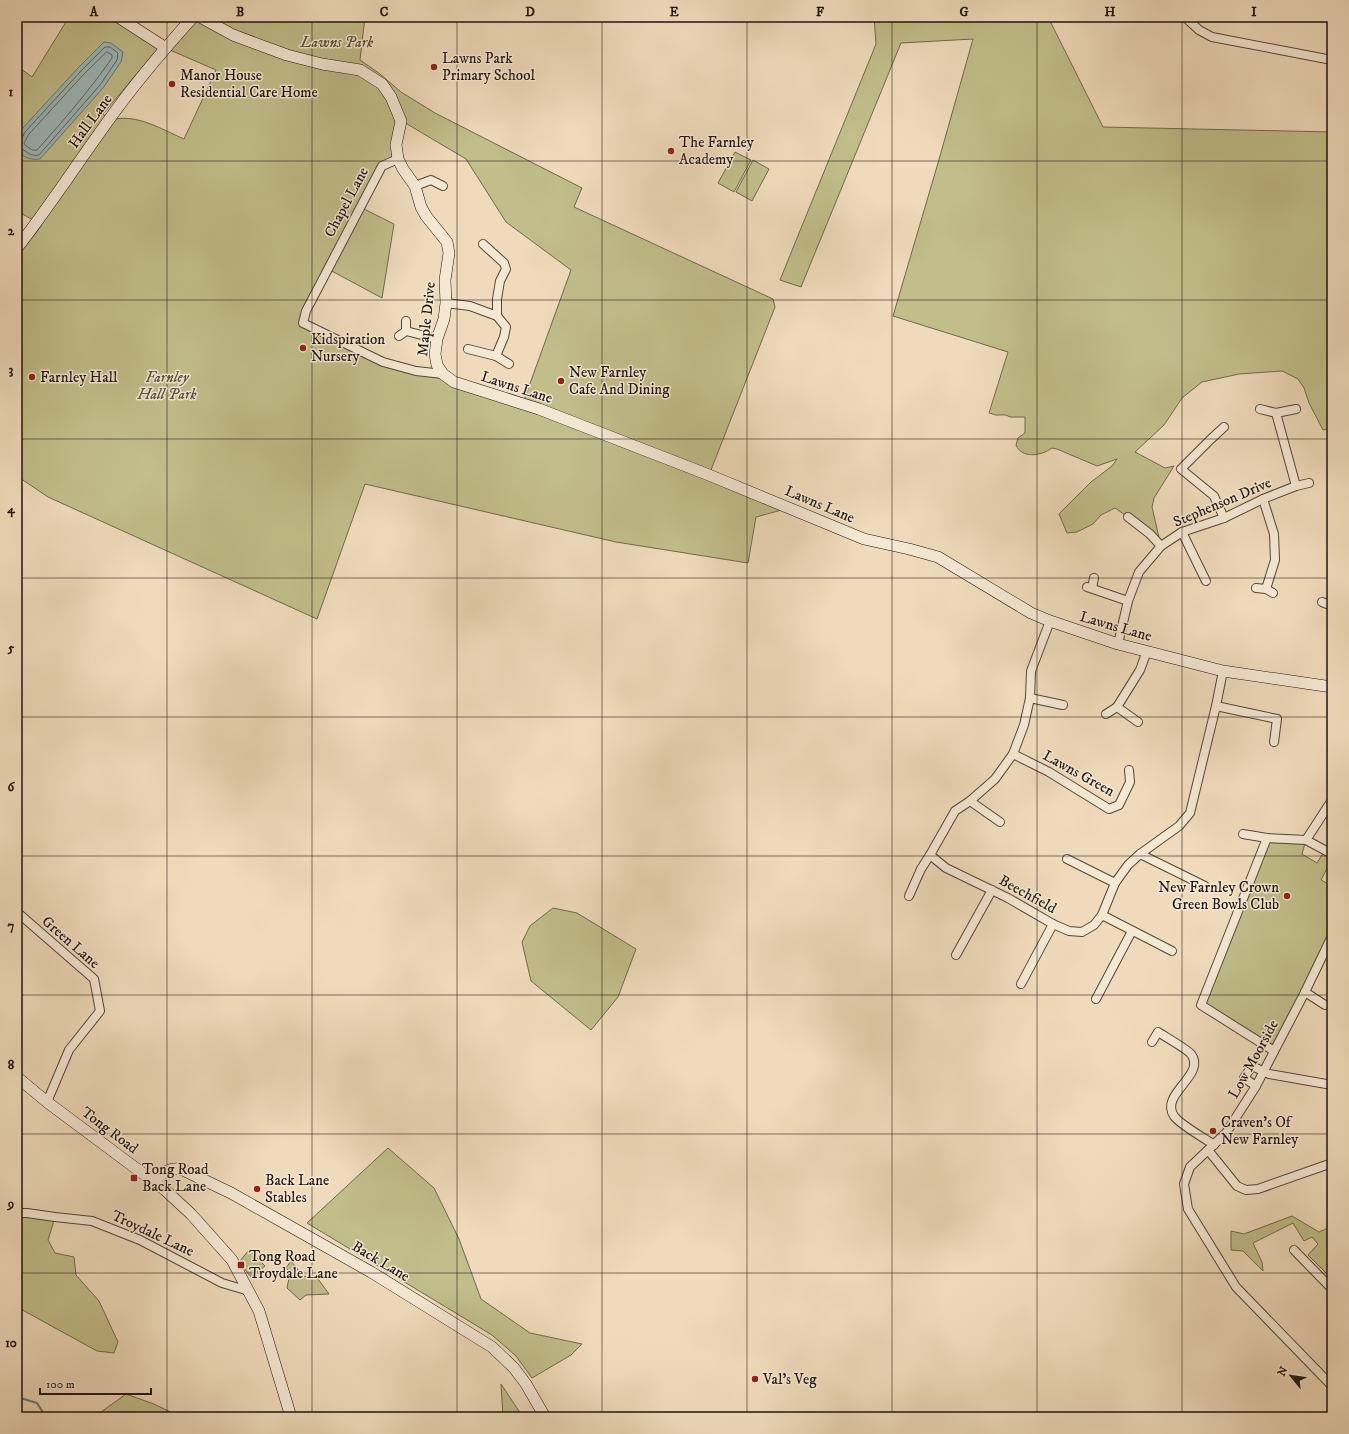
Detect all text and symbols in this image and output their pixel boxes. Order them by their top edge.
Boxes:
text: A [89,4,99,20]
text: B [236,4,244,20]
text: C [380,4,389,20]
text: D [525,4,535,20]
text: E [669,4,679,20]
text: F [816,4,825,20]
text: G [959,4,969,20]
text: H [1105,4,1116,20]
text: I [1251,4,1257,20]
park label: Lawns Park [300,33,374,52]
place label: Lawns Park Primary School [442,49,535,85]
marker: Lawns Park Primary School [429,62,439,72]
place label: Manor House Residential Care Home [180,66,318,102]
marker: Manor House Residential Care Home [167,79,177,89]
text: 1 [9,84,14,100]
street label: Hall Lane [64,90,116,152]
place label: The Farnley Academy [679,133,755,169]
marker: The Farnley Academy [666,146,676,156]
street label: Chapel Lane [320,164,373,241]
text: 2 [8,223,15,239]
street label: Maple Drive [413,281,440,357]
place label: Kidspiration Nursery [311,330,385,366]
marker: Kidspiration Nursery [298,343,308,353]
text: 3 [9,362,14,378]
place label: New Farnley Cafe And Dining [569,363,670,399]
street label: Lawns Lane [479,367,555,408]
place label: Farnley Hall [40,368,118,387]
park label: Farnley Hall Park [136,368,197,404]
marker: Farnley Hall [27,372,37,382]
marker: New Farnley Cafe And Dining [556,376,566,386]
street label: Stephenson Drive [1170,473,1274,532]
street label: Lawns Lane [782,481,858,528]
text: 4 [6,501,15,518]
street label: Lawns Lane [1078,607,1154,646]
text: 5 [7,640,15,656]
street label: Lawns Green [1040,746,1118,801]
text: 6 [8,779,16,795]
street label: Beechfield [996,871,1060,918]
place label: New Farnley Crown Green Bowls Club [1158,878,1279,914]
marker: New Farnley Crown Green Bowls Club [1282,891,1292,901]
street label: Green Lane [38,912,104,973]
text: 7 [8,918,15,934]
street label: Low Moorside [1224,1017,1283,1102]
text: 8 [8,1057,15,1073]
street label: Tong Road [77,1103,142,1158]
place label: Craven's Of New Farnley [1221,1113,1299,1149]
marker: Craven's Of New Farnley [1208,1126,1218,1136]
place label: Tong Road Back Lane [142,1160,209,1196]
place label: Back Lane Stables [265,1171,329,1207]
marker: Tong Road Back Lane [129,1173,139,1183]
marker: Back Lane Stables [252,1184,262,1194]
text: 9 [7,1196,14,1212]
street label: Troydale Lane [109,1206,197,1261]
street label: Back Lane [348,1237,413,1286]
place label: Tong Road Troydale Lane [249,1247,338,1283]
marker: Tong Road Troydale Lane [236,1260,246,1270]
text: 10 [5,1335,17,1351]
north arrow [1271,1356,1311,1396]
text: N [1275,1364,1291,1379]
scale bar [40,1370,151,1396]
place label: Val's Veg [762,1370,817,1389]
marker: Val's Veg [750,1374,760,1384]
text: 100 m [46,1377,75,1392]

